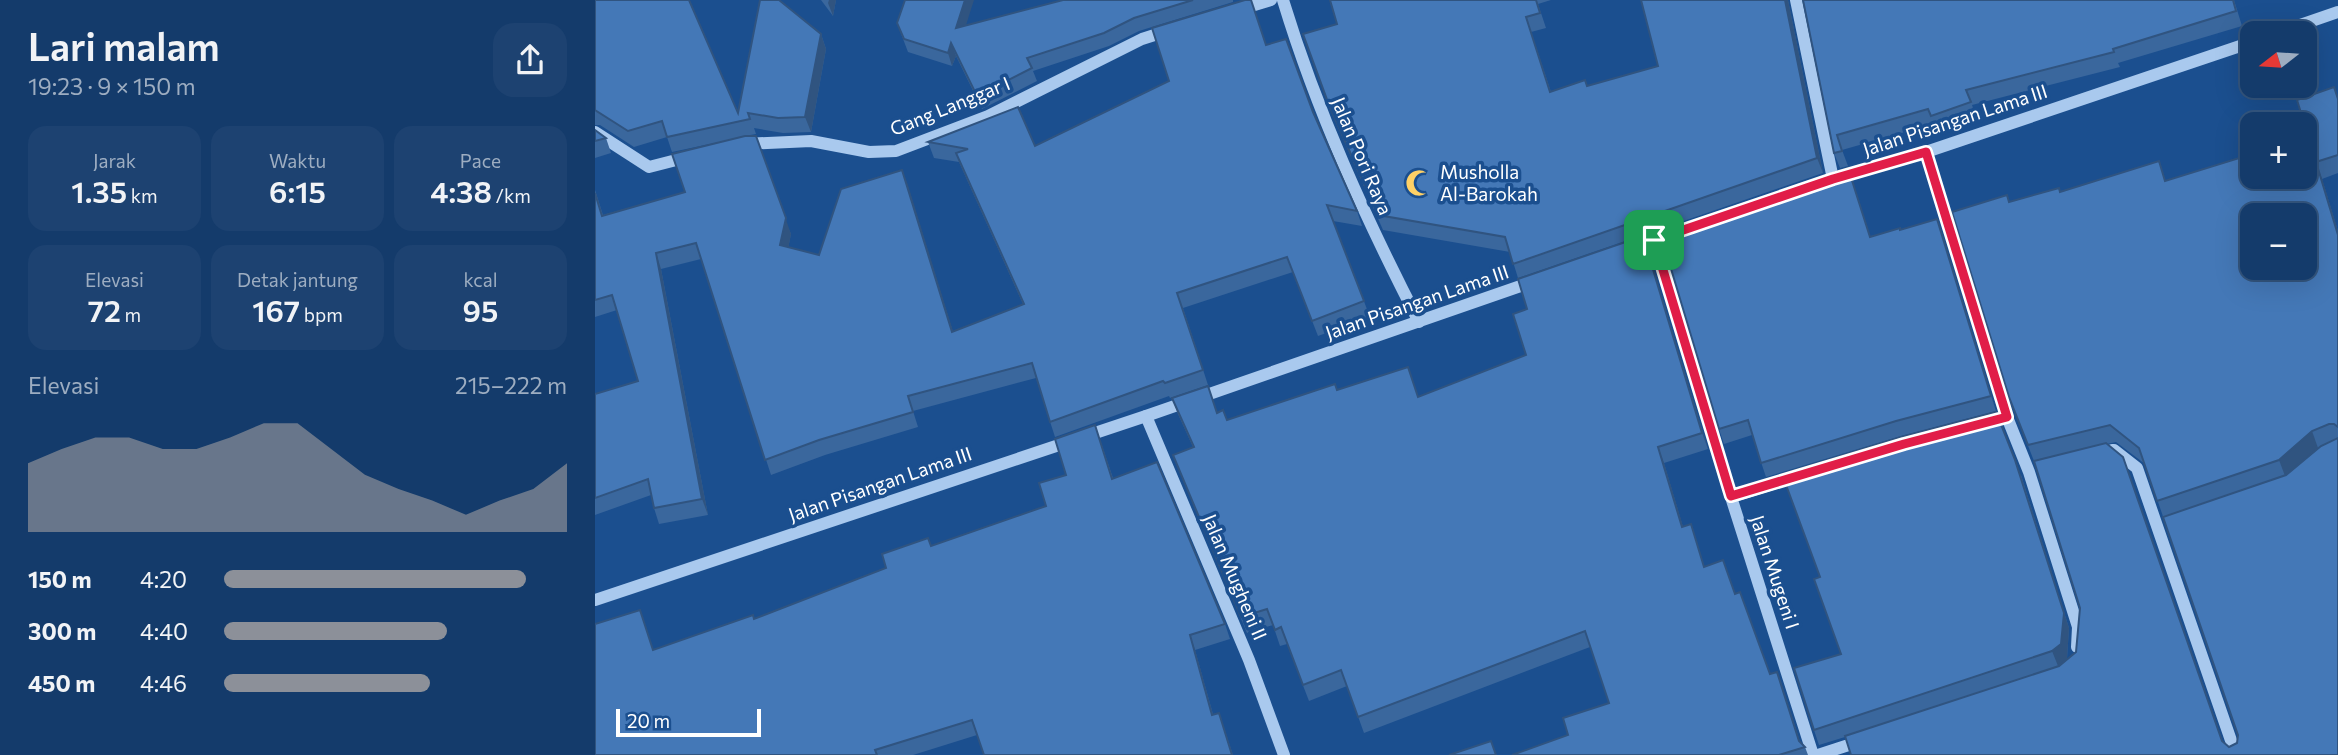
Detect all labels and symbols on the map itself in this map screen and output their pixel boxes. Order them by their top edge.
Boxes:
north arrow [2240,21,2317,98]
street label: Gang Langgar I [886,71,1013,140]
street label: Jalan Pisangan Lama III [1860,79,2050,160]
street label: Jalan Pori Raya [1327,93,1398,218]
place label: Musholla Al-Barokah [1440,160,1538,205]
mosque icon: Musholla Al-Barokah [1404,168,1434,198]
pin [1624,210,1684,270]
street label: Jalan Pisangan Lama III [1322,259,1512,344]
street label: Jalan Pisangan Lama III [785,441,975,526]
street label: Jalan Mugheni II [1199,510,1272,643]
street label: Jalan Mugeni I [1746,512,1805,632]
scale bar [616,706,761,738]

